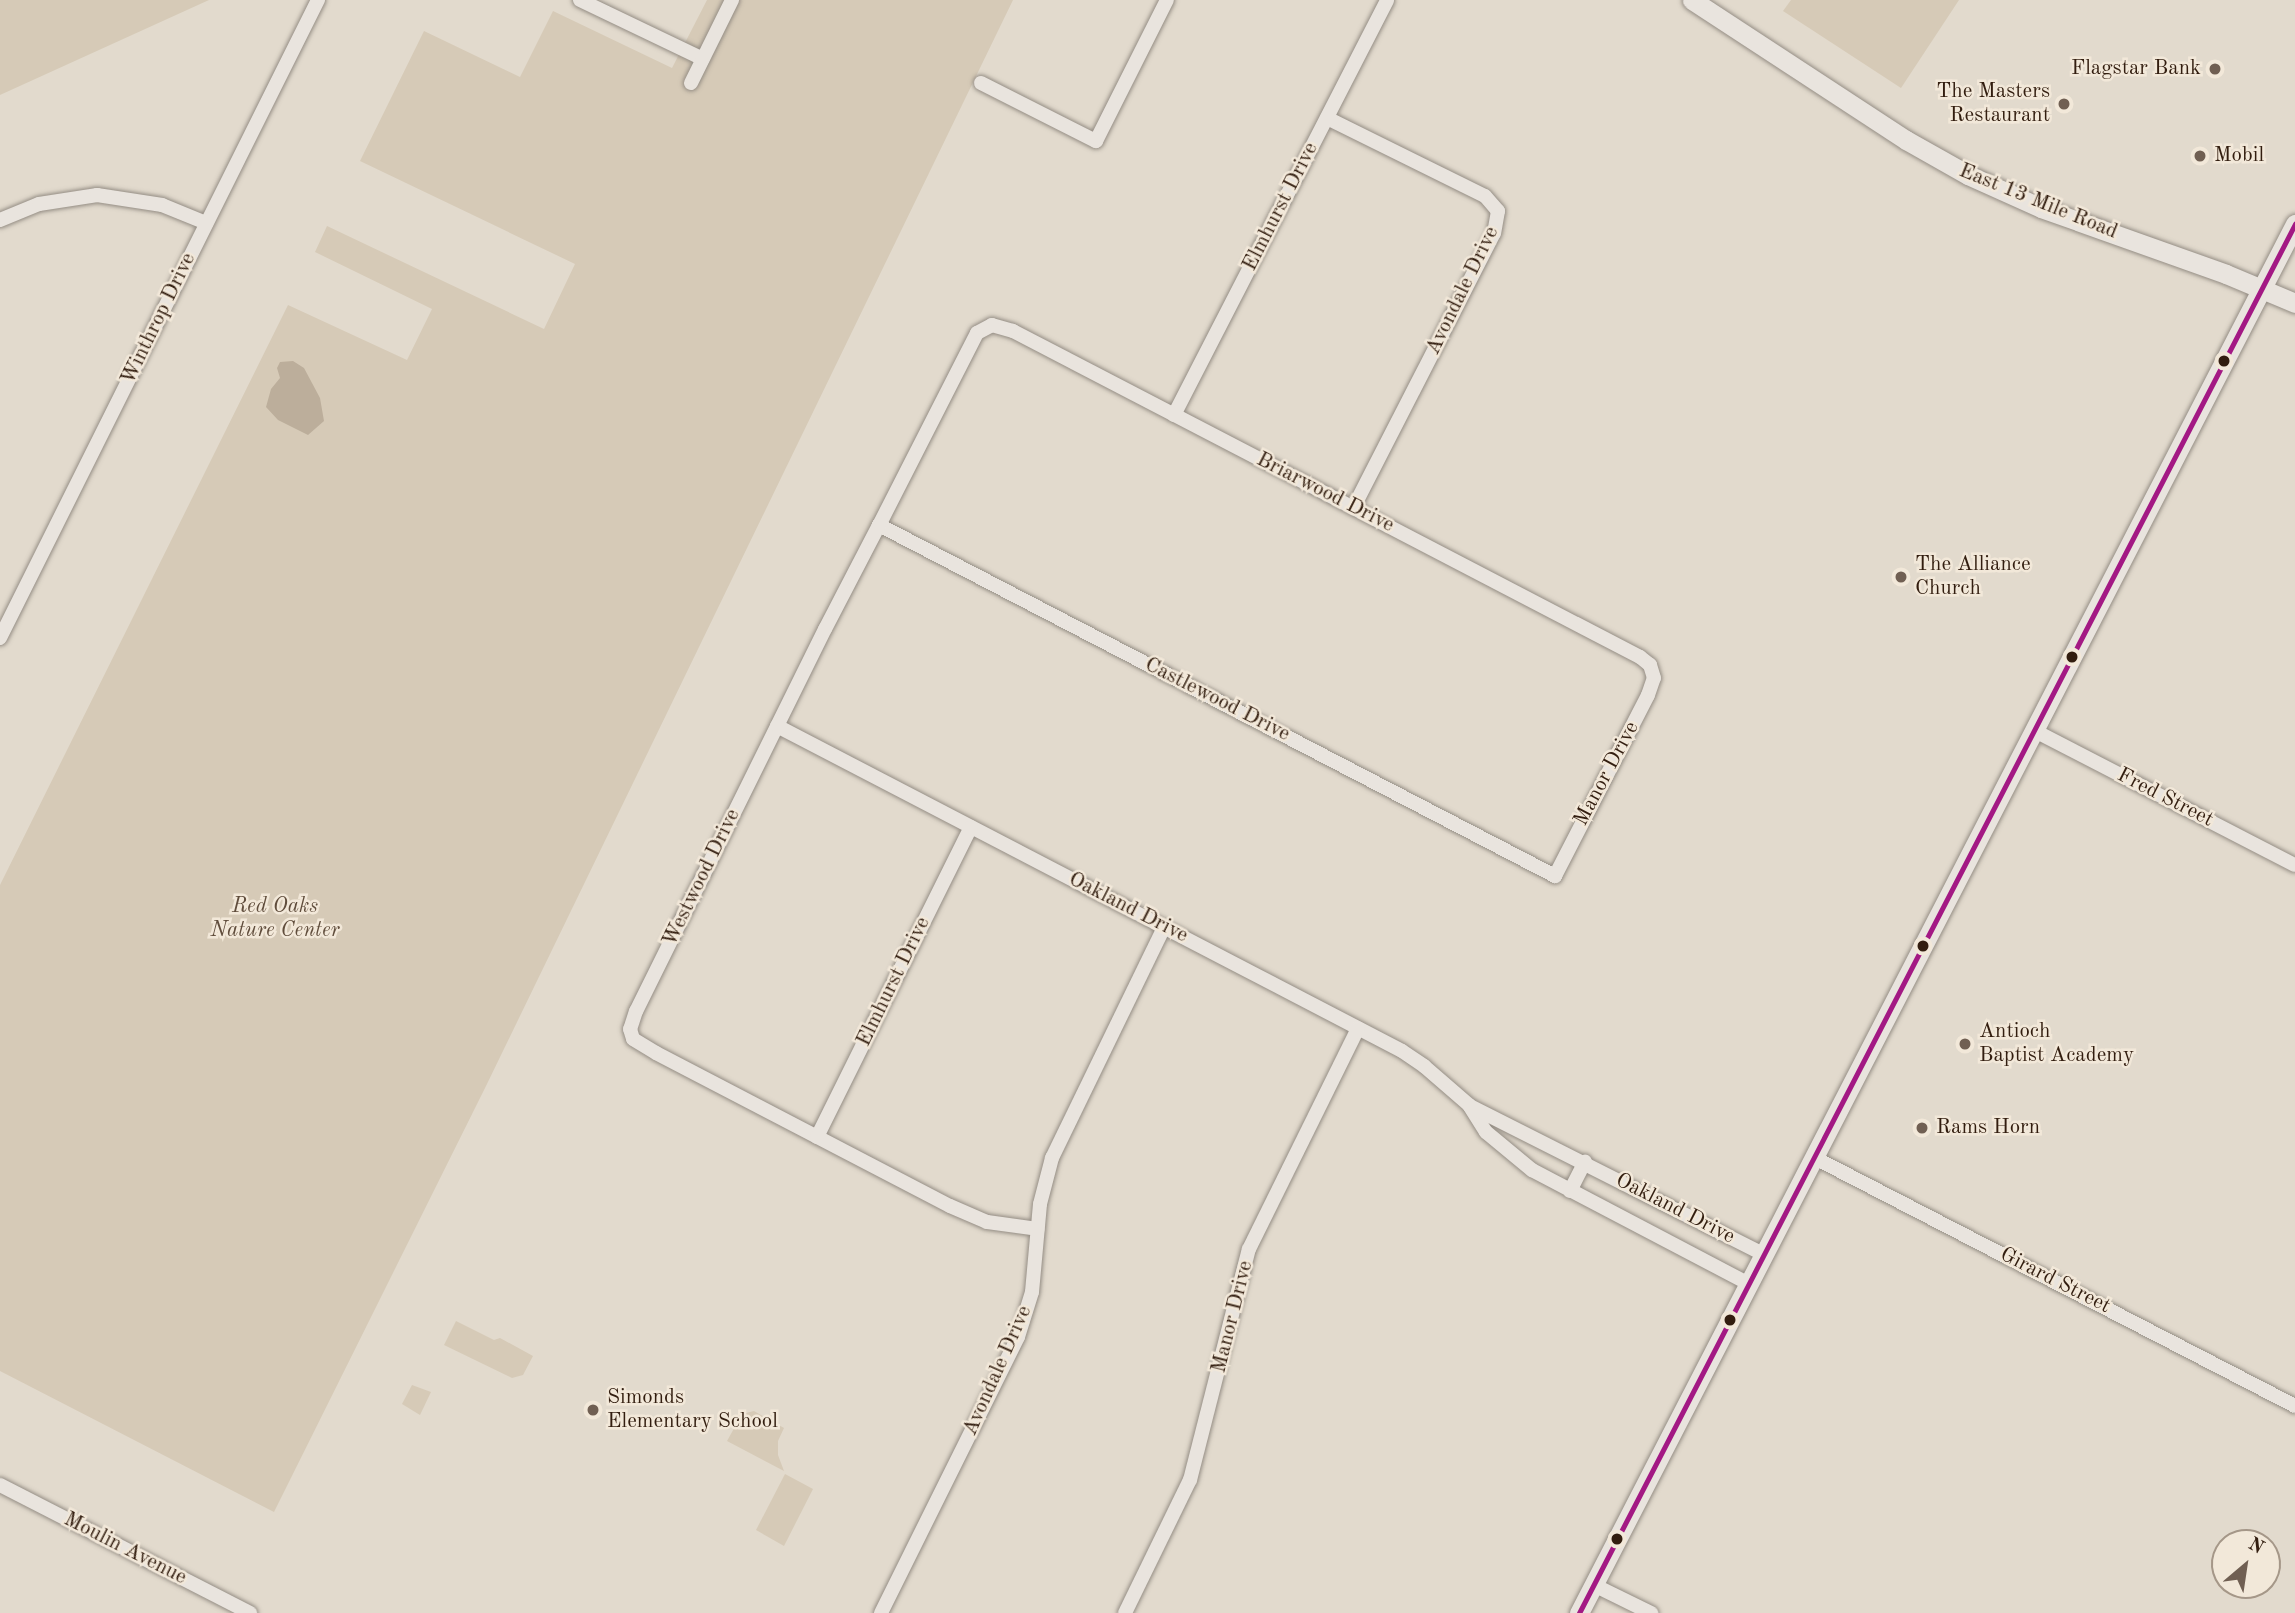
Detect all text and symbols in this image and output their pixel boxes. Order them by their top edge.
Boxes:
place label: Flagstar Bank [2071,56,2201,82]
marker: Flagstar Bank [2207,61,2223,77]
place label: The Masters Restaurant [1936,79,2050,129]
marker: The Masters Restaurant [2056,96,2072,112]
street label: Elmhurst Drive [1238,139,1324,275]
place label: Mobil [2214,143,2264,169]
marker: Mobil [2192,148,2208,164]
street label: East 13 Mile Road [1955,159,2121,245]
street label: Avondale Drive [1421,223,1505,359]
street label: Winthrop Drive [116,249,202,389]
unlabelled marker [2217,354,2231,368]
street label: Briarwood Drive [1252,447,1398,539]
place label: The Alliance Church [1915,552,2031,602]
marker: The Alliance Church [1893,569,1909,585]
unlabelled marker [2065,650,2079,664]
street label: Castlewood Drive [1140,653,1294,747]
street label: Manor Drive [1569,717,1645,831]
street label: Fred Street [2113,763,2217,833]
street label: Westwood Drive [658,805,746,951]
street label: Oakland Drive [1064,867,1192,949]
park label: Red Oaks Nature Center [210,894,340,944]
street label: Elmhurst Drive [852,913,936,1051]
unlabelled marker [1916,939,1930,953]
place label: Antioch Baptist Academy [1979,1019,2134,1069]
marker: Antioch Baptist Academy [1957,1036,1973,1052]
place label: Rams Horn [1936,1115,2040,1141]
marker: Rams Horn [1914,1120,1930,1136]
street label: Oakland Drive [1611,1168,1739,1250]
street label: Girard Street [1995,1242,2115,1320]
street label: Manor Drive [1207,1258,1259,1376]
street label: Avondale Drive [958,1302,1038,1440]
unlabelled marker [1723,1313,1737,1327]
place label: Simonds Elementary School [607,1385,778,1435]
marker: Simonds Elementary School [585,1402,601,1418]
street label: Moulin Avenue [59,1507,191,1591]
north arrow [2211,1529,2281,1599]
unlabelled marker [1610,1532,1624,1546]
text: N [2244,1535,2266,1559]

